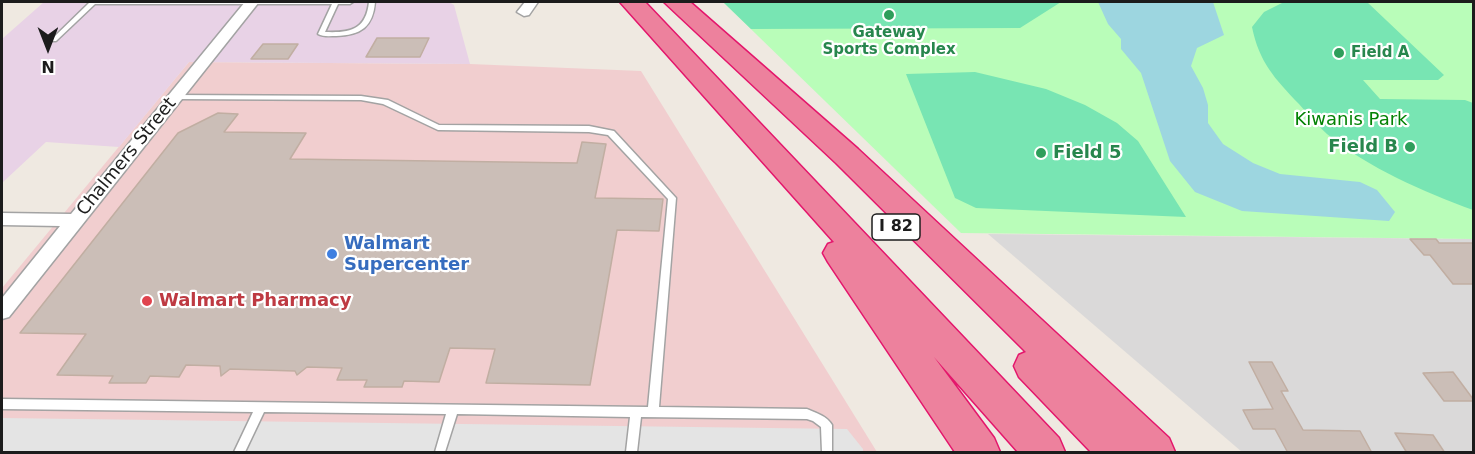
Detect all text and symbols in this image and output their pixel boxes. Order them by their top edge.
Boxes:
marker: Gateway Sports Complex [882,8,896,22]
north arrow [18,18,78,78]
place label: Gateway Sports Complex [822,24,956,59]
place label: Field A [1351,44,1409,62]
marker: Field A [1332,46,1346,60]
text: N [41,57,55,76]
street label: Chalmers Street [73,94,181,220]
park label: Kiwanis Park [1295,109,1407,131]
place label: Field B [1328,136,1398,158]
marker: Field B [1403,140,1417,154]
place label: Field 5 [1053,142,1122,164]
marker: Field 5 [1034,146,1048,160]
road number: I 82 [872,214,920,240]
place label: Walmart Supercenter [344,233,469,276]
marker: Walmart Supercenter [325,247,339,261]
place label: Walmart Pharmacy [159,290,352,312]
marker: Walmart Pharmacy [140,294,154,308]

